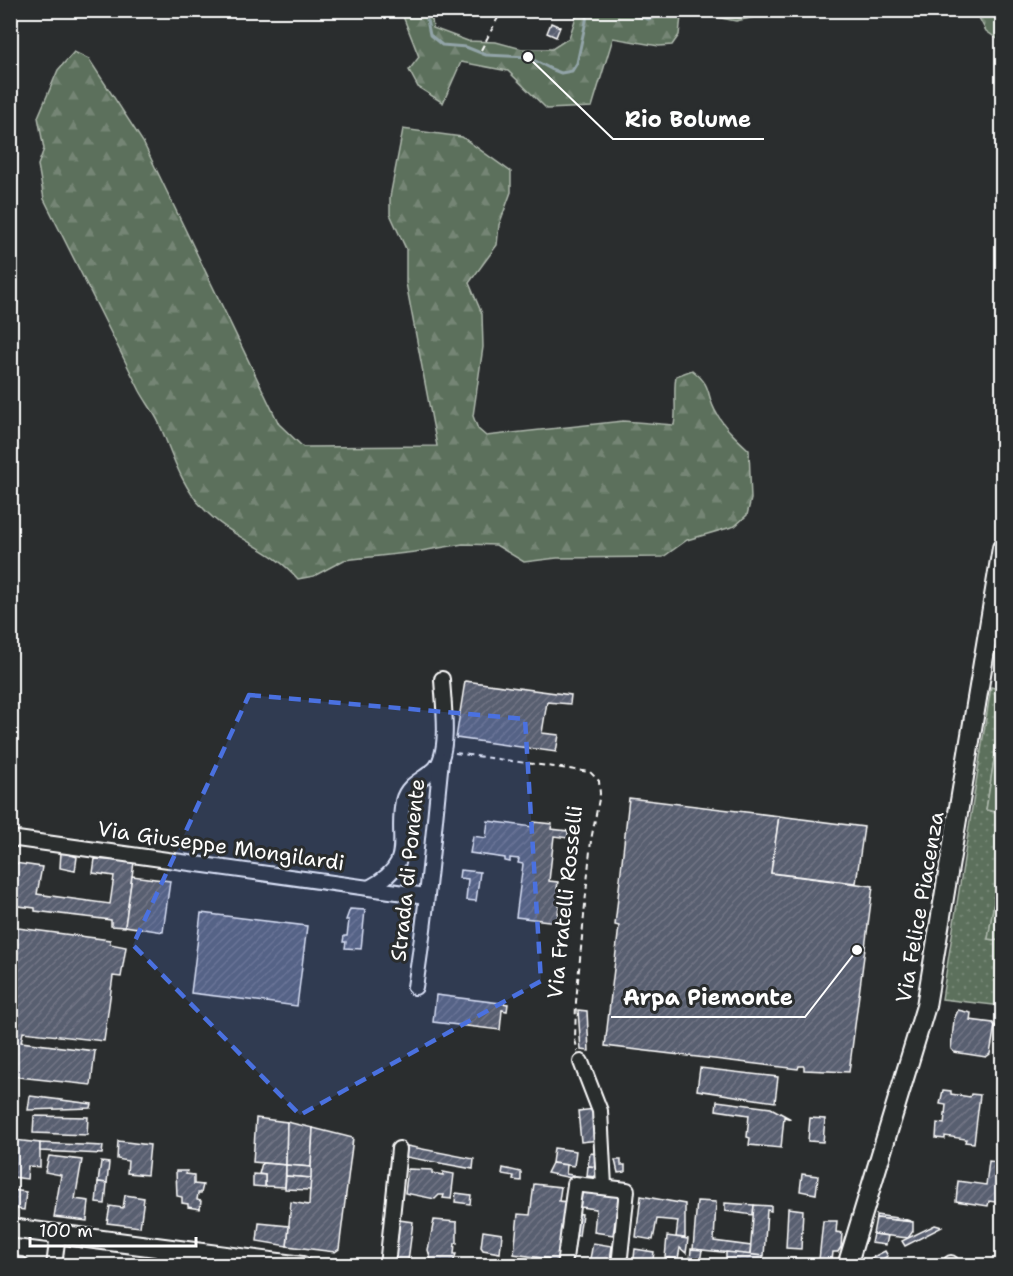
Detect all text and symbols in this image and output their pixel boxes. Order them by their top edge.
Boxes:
callout: Rio Bolume [613,99,764,139]
text: Rio Bolume [625,105,751,134]
street label: Strada di Ponente [384,777,432,963]
street label: Via Fratelli Rosselli [541,804,589,1000]
street label: Via Felice Piacenza [889,809,951,1005]
street label: Via Giuseppe Mongilardi [96,815,346,877]
callout: Arpa Piemonte [611,977,805,1017]
text: Arpa Piemonte [623,983,793,1012]
scale bar [30,1210,196,1248]
text: 100 m [39,1219,93,1243]

